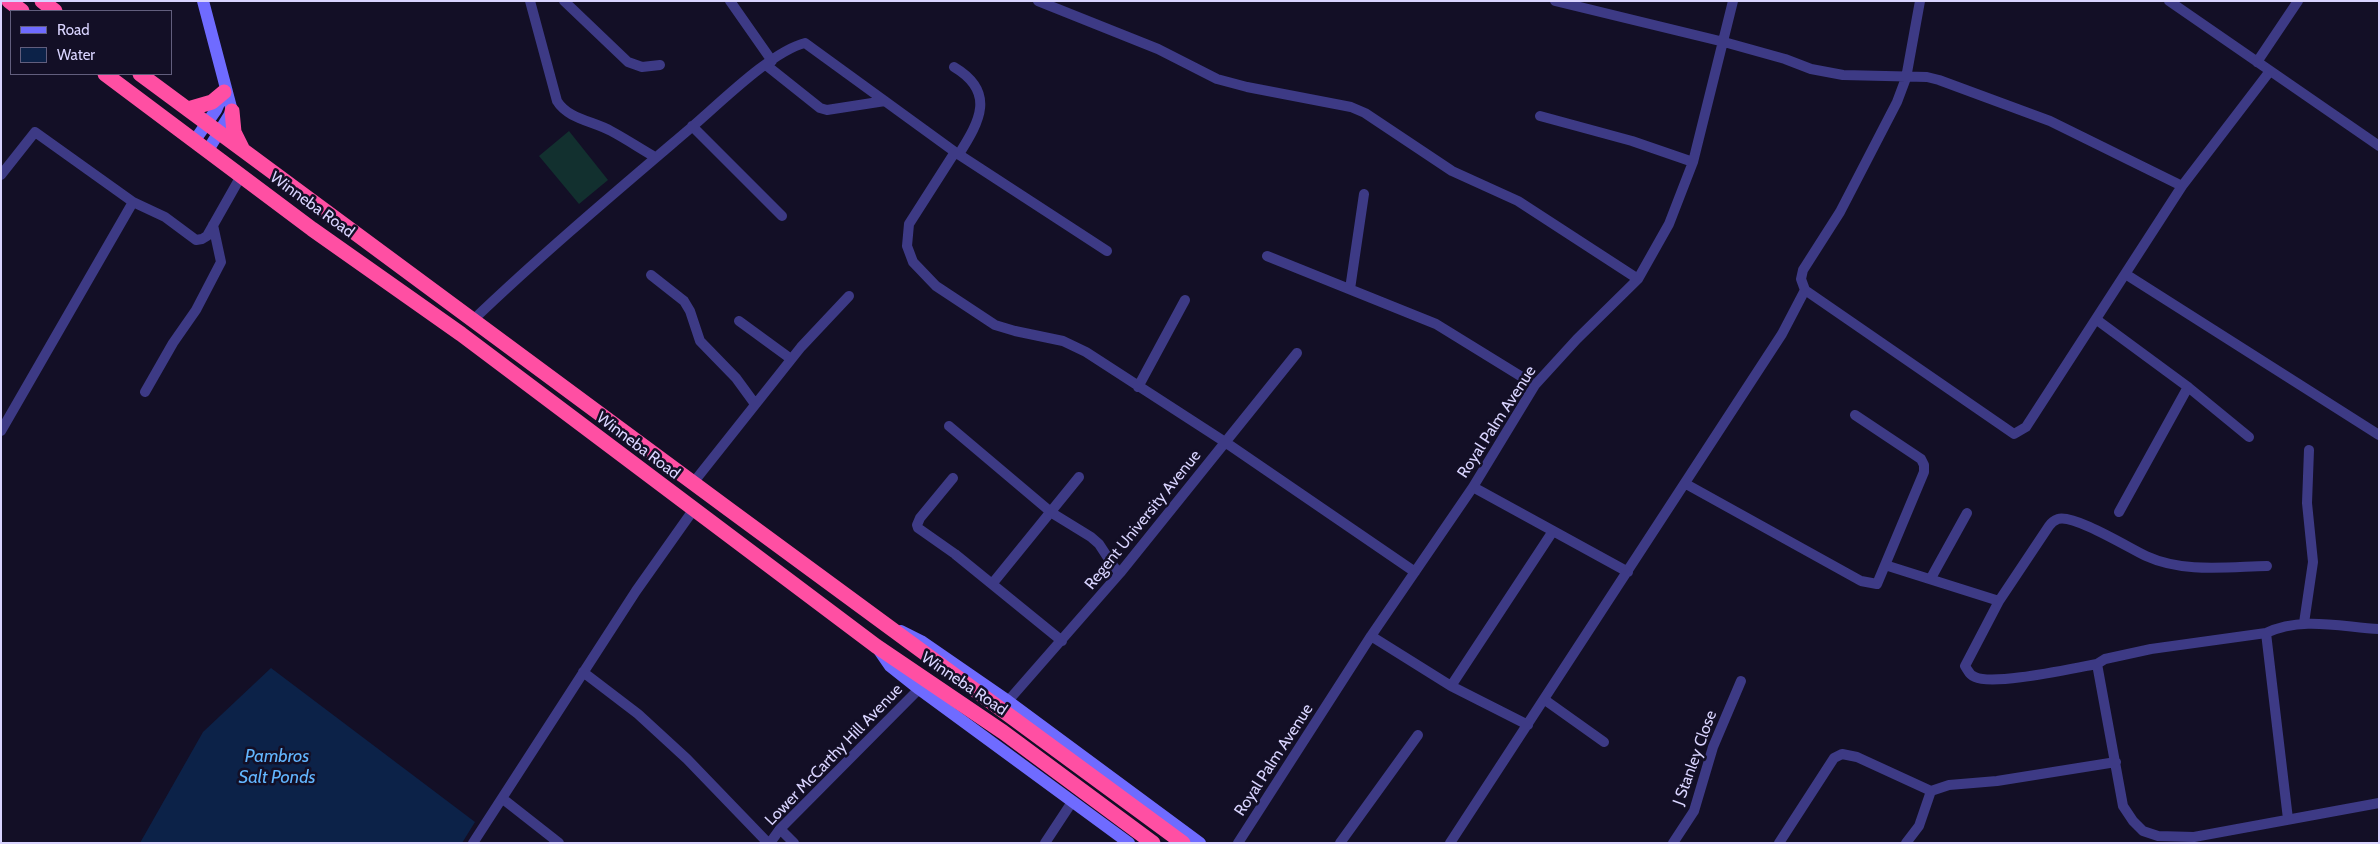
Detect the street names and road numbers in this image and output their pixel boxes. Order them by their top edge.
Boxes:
street label: Winneba Road [266,168,358,242]
street label: Royal Palm Avenue [1454,362,1540,482]
street label: Winneba Road [593,408,683,484]
street label: Regent University Avenue [1081,446,1205,594]
street label: Winneba Road [917,648,1011,720]
street label: Lower McCarthy Hill Avenue [761,680,907,830]
street label: Royal Palm Avenue [1231,700,1317,820]
street label: J Stanley Close [1669,708,1721,808]

